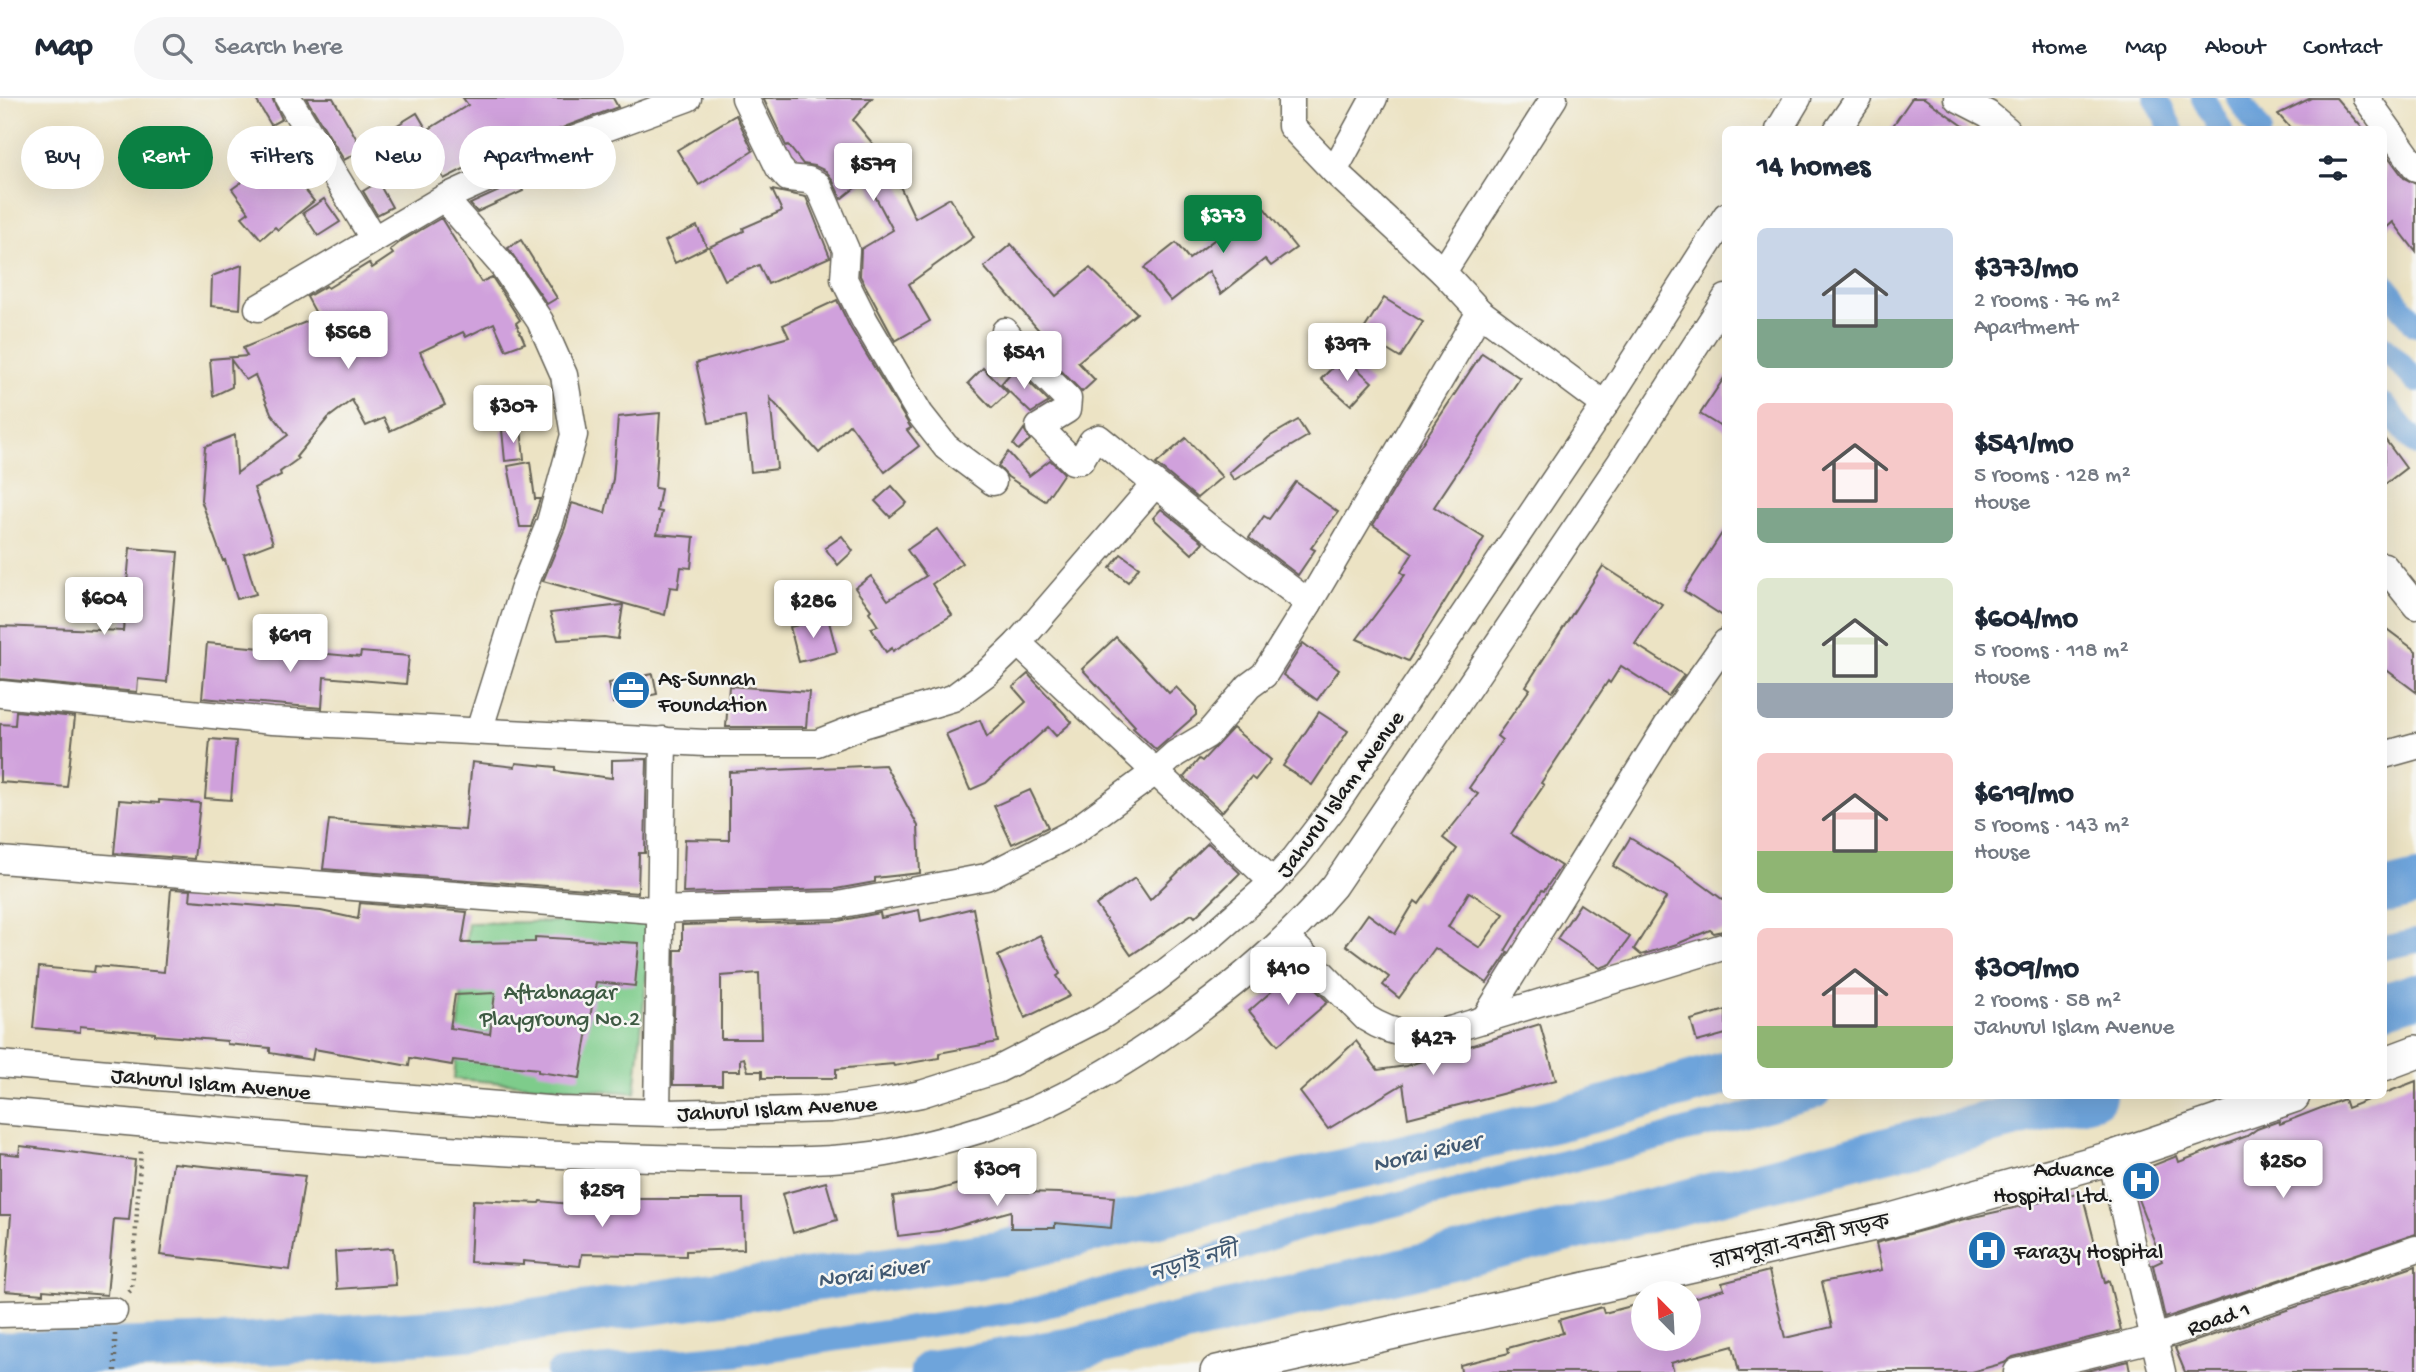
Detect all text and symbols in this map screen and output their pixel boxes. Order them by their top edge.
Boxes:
search box [134,17,624,80]
text: Map [35,29,92,67]
icon: search [158,29,196,67]
text: Search here [214,33,343,64]
text: Home [2031,34,2087,63]
text: Map [2125,34,2167,63]
text: About [2205,34,2265,63]
text: Contact [2303,34,2381,63]
chip: Buy [21,126,104,189]
chip: Rent [118,126,213,189]
chip: Filters [227,126,337,189]
chip: New [351,126,445,189]
chip: Apartment [459,126,616,189]
pin: $579 [832,144,914,203]
icon: filters [2314,149,2352,187]
text: 14 homes [1757,151,1870,186]
text: $579 [850,152,896,179]
pin: $373 [1182,195,1264,255]
text: $373 [1200,204,1246,231]
text: $373/mo [1974,253,2078,288]
icon: home [1813,256,1897,340]
text: 2 rooms · 76 m² [1974,288,2120,315]
pin: $568 [307,312,389,371]
text: Apartment [1974,315,2078,342]
text: $568 [325,320,371,347]
pin: $397 [1306,324,1388,383]
pin: $541 [983,331,1065,391]
text: $397 [1324,332,1370,359]
text: $541 [1003,340,1045,367]
pin: $307 [472,386,554,445]
text: $307 [489,394,537,421]
text: $541/mo [1974,428,2074,463]
icon: home [1813,431,1897,515]
text: 5 rooms · 128 m² [1974,463,2131,490]
text: House [1974,490,2030,517]
pin: $604 [63,578,145,637]
pin: $286 [772,580,854,640]
text: $604 [81,586,127,613]
text: $286 [790,589,836,616]
text: $604/mo [1974,603,2078,638]
icon: home [1813,606,1897,690]
pin: $619 [249,614,331,674]
text: $619 [269,623,311,650]
text: 5 rooms · 118 m² [1974,638,2129,665]
text: House [1974,665,2030,692]
place label: As-Sunnah Foundation [657,667,767,720]
office icon: As-Sunnah Foundation [610,669,652,711]
street label: Jahurul Islam Avenue [1272,705,1412,884]
text: $619/mo [1974,778,2074,813]
icon: home [1813,781,1897,865]
text: 5 rooms · 143 m² [1974,813,2129,840]
text: House [1974,840,2030,867]
pin: $410 [1247,948,1329,1007]
text: $309/mo [1974,953,2079,988]
text: $410 [1266,956,1310,983]
icon: home [1813,956,1897,1040]
park label: Aftabnagar Playgroung No.2 [479,981,640,1034]
text: 2 rooms · 58 m² [1974,988,2121,1015]
text: Jahurul Islam Avenue [1974,1015,2174,1042]
pin: $427 [1392,1018,1474,1077]
text: $427 [1411,1026,1455,1053]
street label: Jahurul Islam Avenue [110,1063,313,1108]
street label: Jahurul Islam Avenue [676,1092,879,1129]
water label: Norai River [1370,1127,1488,1181]
pin: $250 [2242,1140,2324,1200]
pin: $309 [956,1148,1038,1208]
text: $250 [2260,1149,2306,1176]
text: $309 [974,1157,1020,1184]
place label: Advance Hospital Ltd. [1993,1158,2115,1211]
hospital icon: Advance Hospital Ltd. [2120,1160,2162,1202]
pin: $259 [561,1170,643,1229]
text: $259 [579,1178,625,1205]
street label: রামপুরা-বনশ্রী সড়ক [1707,1208,1893,1277]
hospital icon: Farazy Hospital [1966,1229,2008,1271]
water label: নড়াই নদী [1146,1233,1246,1291]
place label: Farazy Hospital [2013,1240,2163,1267]
water label: Norai River [816,1252,933,1296]
north arrow [1631,1281,1701,1351]
map controls [1631,1281,1701,1351]
street label: Road 1 [2184,1297,2254,1344]

